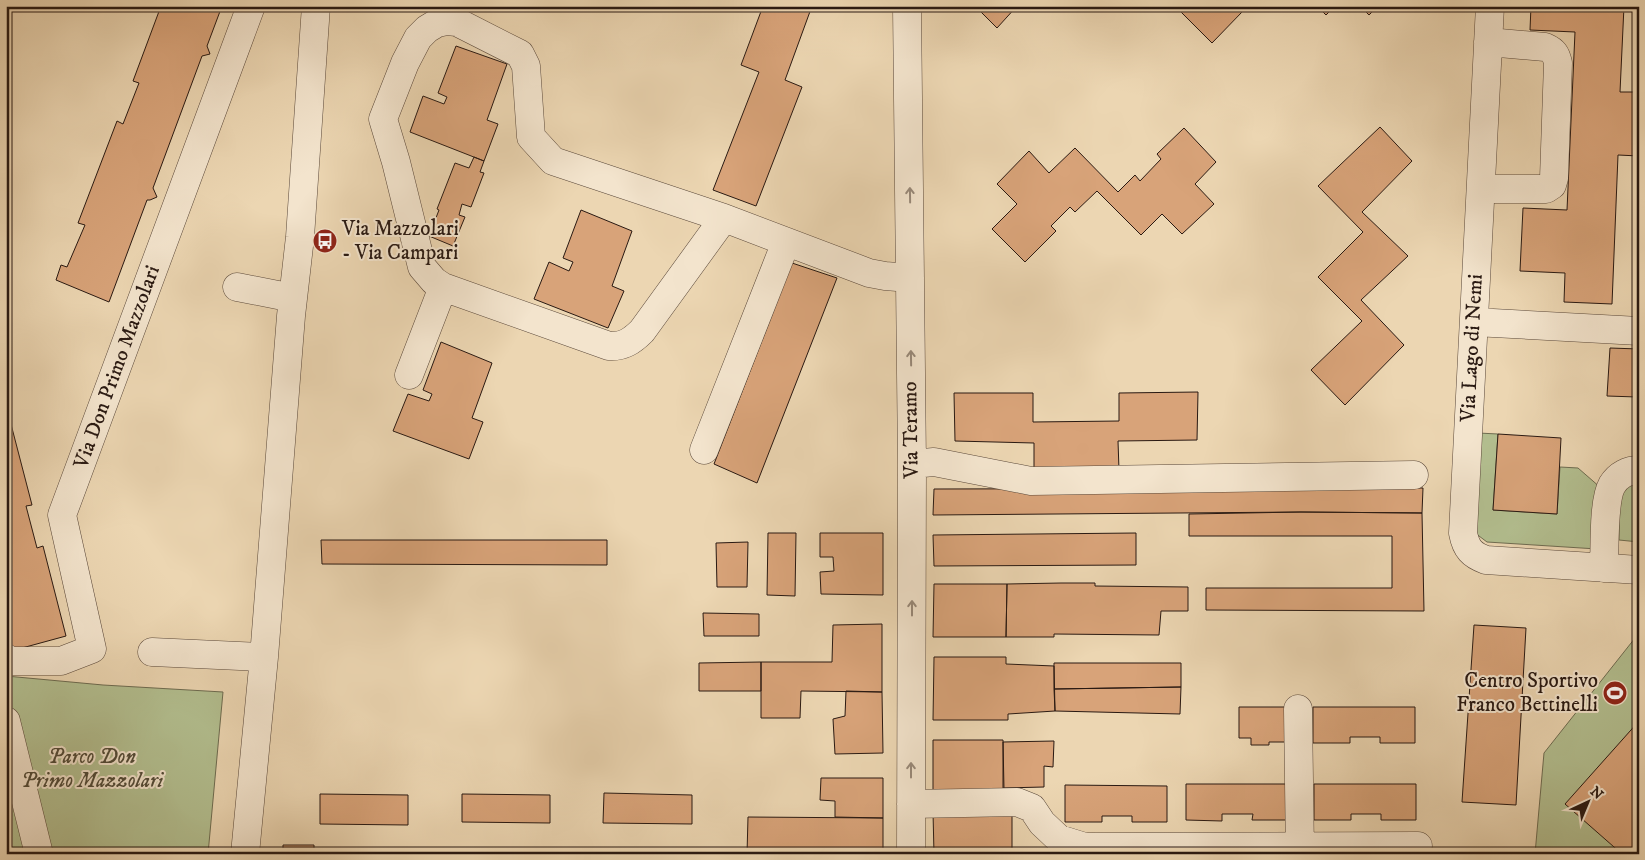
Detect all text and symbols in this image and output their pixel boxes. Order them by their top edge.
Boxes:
one-way arrow [905,187,915,204]
place label: Via Mazzolari - Via Campari [341,216,459,266]
bus stop icon: Via Mazzolari - Via Campari [312,228,338,254]
street label: Via Don Primo Mazzolari [68,262,166,473]
street label: Via Lago di Nemi [1455,273,1489,424]
one-way arrow [906,350,916,366]
street label: Via Teramo [897,381,925,480]
one-way arrow [907,600,917,616]
place label: Centro Sportivo Franco Bettinelli [1456,668,1598,718]
sports icon: Centro Sportivo Franco Bettinelli [1602,680,1628,706]
park label: Parco Don Primo Mazzolari [21,744,165,794]
one-way arrow [906,762,916,778]
north arrow [1562,778,1612,828]
text: N [1586,783,1607,804]

